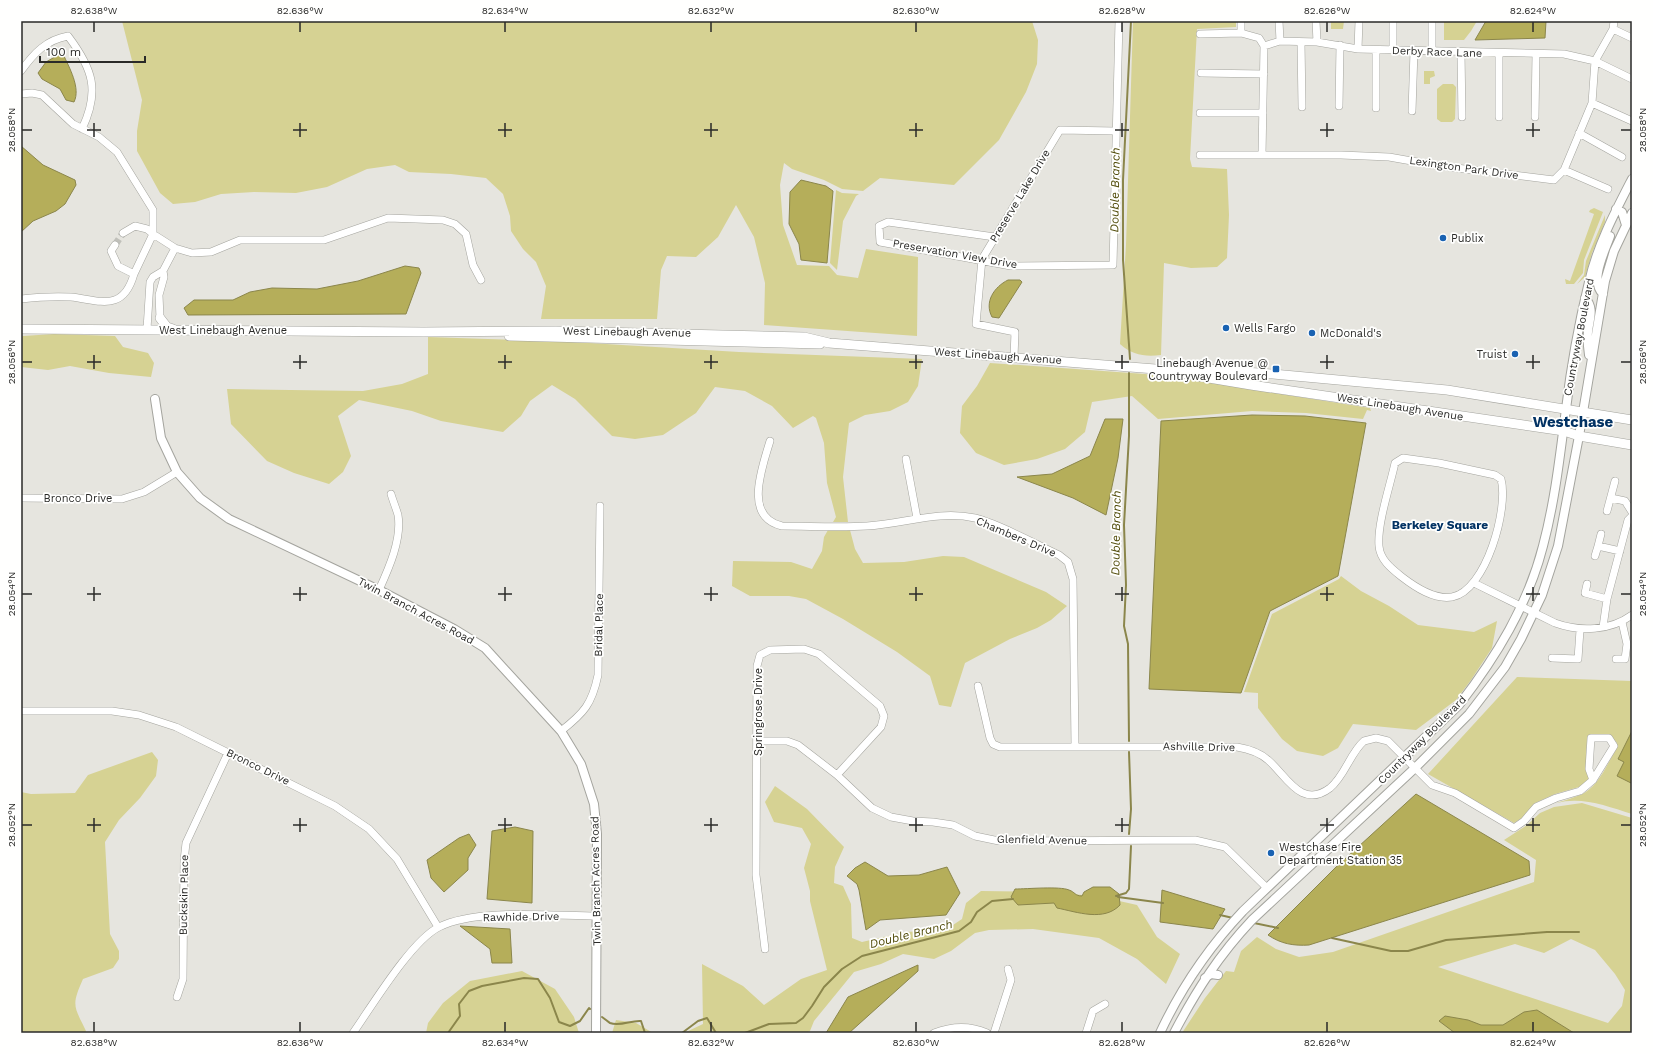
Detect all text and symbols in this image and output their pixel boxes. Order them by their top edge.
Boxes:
text: 82.638°W [71,5,118,16]
text: 82.636°W [277,5,324,16]
text: 82.634°W [482,5,529,16]
text: 82.632°W [688,5,735,16]
text: 82.630°W [893,5,940,16]
text: 82.628°W [1099,5,1146,16]
text: 82.626°W [1304,5,1351,16]
text: 82.624°W [1510,5,1557,16]
scale bar [40,38,145,64]
street label: Derby Race Lane [1392,44,1482,60]
text: 100 m [46,45,81,59]
text: 28.058°N [6,108,17,152]
text: 28.058°N [1637,108,1648,152]
street label: Preserve Lake Drive [987,147,1053,245]
water label: Double Branch [1107,147,1123,233]
street label: Lexington Park Drive [1408,154,1520,182]
place label: Publix [1451,232,1484,245]
marker: Publix [1438,233,1448,243]
street label: Preservation View Drive [892,237,1018,271]
street label: Countryway Boulevard [1561,277,1597,397]
place label: Wells Fargo [1234,322,1296,335]
marker: Wells Fargo [1221,323,1231,333]
street label: West Linebaugh Avenue [159,324,287,337]
street label: West Linebaugh Avenue [563,324,691,340]
place label: McDonald's [1320,327,1382,340]
marker: McDonald's [1307,328,1317,338]
text: 28.056°N [6,340,17,384]
text: 28.056°N [1637,340,1648,384]
street label: West Linebaugh Avenue [934,345,1062,367]
place label: Truist [1477,348,1507,361]
marker: Truist [1510,349,1520,359]
place label: Linebaugh Avenue @ Countryway Boulevard [1148,357,1268,383]
marker: Linebaugh Avenue @ Countryway Boulevard [1271,364,1281,374]
street label: West Linebaugh Avenue [1336,391,1464,423]
district label: Westchase [1533,413,1614,431]
water label: Double Branch [1108,490,1124,576]
street label: Bronco Drive [44,492,112,505]
street label: Chambers Drive [974,514,1058,560]
district label: Berkeley Square [1392,518,1488,532]
text: 28.054°N [6,572,17,616]
text: 28.054°N [1637,572,1648,616]
street label: Twin Branch Acres Road [356,575,476,647]
street label: Bridal Place [592,593,606,657]
street label: Springrose Drive [752,668,765,756]
street label: Countryway Boulevard [1375,693,1469,787]
street label: Ashville Drive [1163,740,1235,754]
street label: Bronco Drive [224,746,292,788]
text: 28.052°N [6,803,17,847]
text: 28.052°N [1637,803,1648,847]
street label: Twin Branch Acres Road [588,816,604,946]
street label: Glenfield Avenue [997,833,1087,847]
place label: Westchase Fire Department Station 35 [1279,841,1402,867]
marker: Westchase Fire Department Station 35 [1266,848,1276,858]
street label: Buckskin Place [177,855,191,935]
street label: Rawhide Drive [483,910,559,924]
water label: Double Branch [868,917,954,951]
text: 82.638°W [71,1037,118,1048]
text: 82.636°W [277,1037,324,1048]
text: 82.634°W [482,1037,529,1048]
text: 82.632°W [688,1037,735,1048]
text: 82.630°W [893,1037,940,1048]
text: 82.628°W [1099,1037,1146,1048]
text: 82.626°W [1304,1037,1351,1048]
text: 82.624°W [1510,1037,1557,1048]

